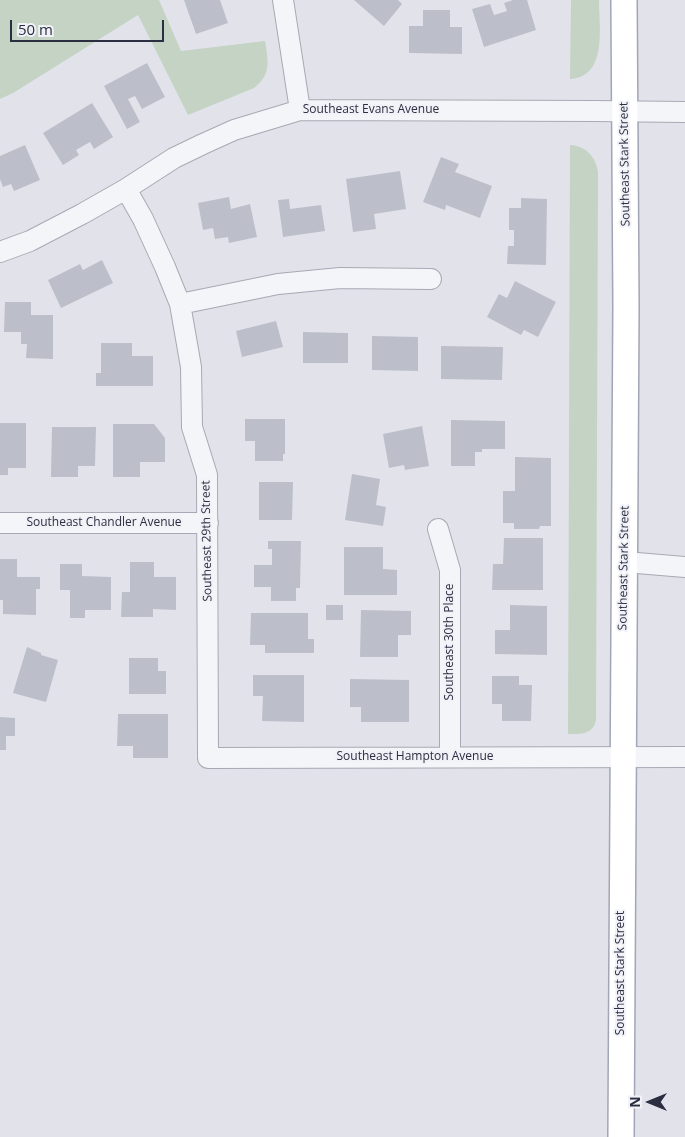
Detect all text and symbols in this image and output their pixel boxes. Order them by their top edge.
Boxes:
scale bar [12,10,166,42]
text: 50 m [18,19,53,39]
street label: Southeast Stark Street [617,102,633,226]
street label: Southeast Evans Avenue [303,103,439,117]
street label: Southeast 29th Street [199,480,215,602]
street label: Southeast Stark Street [616,506,632,630]
street label: Southeast Chandler Avenue [26,516,182,530]
street label: Southeast 30th Place [443,583,457,701]
street label: Southeast Hampton Avenue [336,750,494,764]
street label: Southeast Stark Street [614,911,628,1035]
north arrow [625,1077,675,1127]
text: N [625,1096,644,1108]

